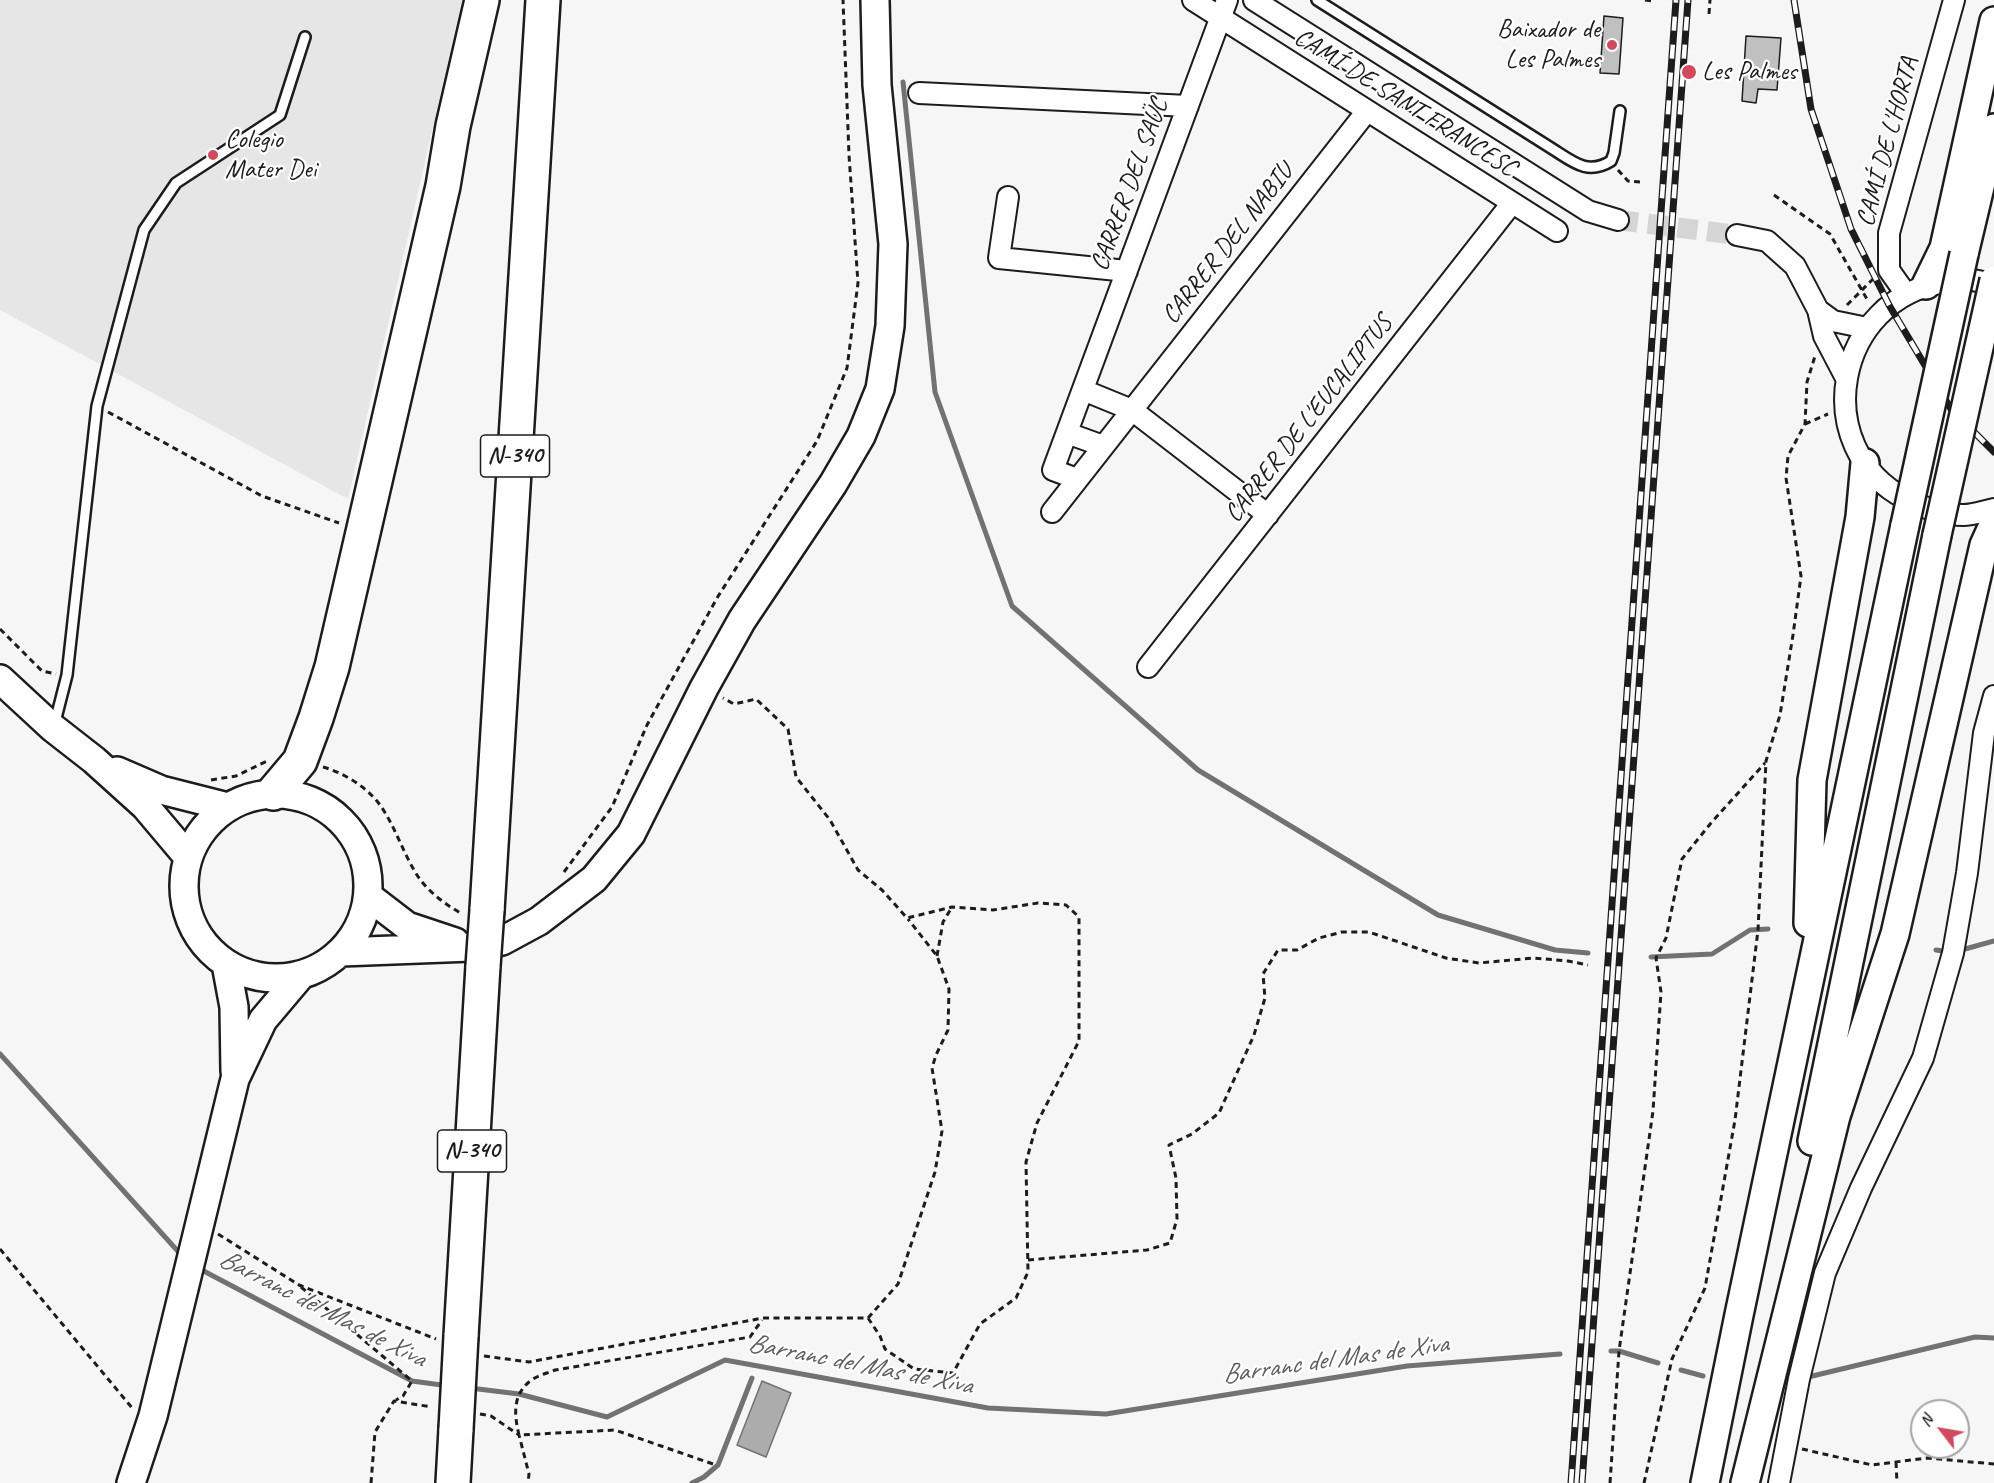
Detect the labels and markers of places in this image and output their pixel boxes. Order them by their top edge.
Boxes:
place label: Baixador de Les Palmes [1497,14,1600,76]
marker: Baixador de Les Palmes [1605,38,1619,52]
place label: Les Palmes [1702,56,1797,88]
marker: Les Palmes [1680,63,1698,81]
place label: Colegio Mater Dei [225,124,316,186]
marker: Colegio Mater Dei [206,148,220,162]

